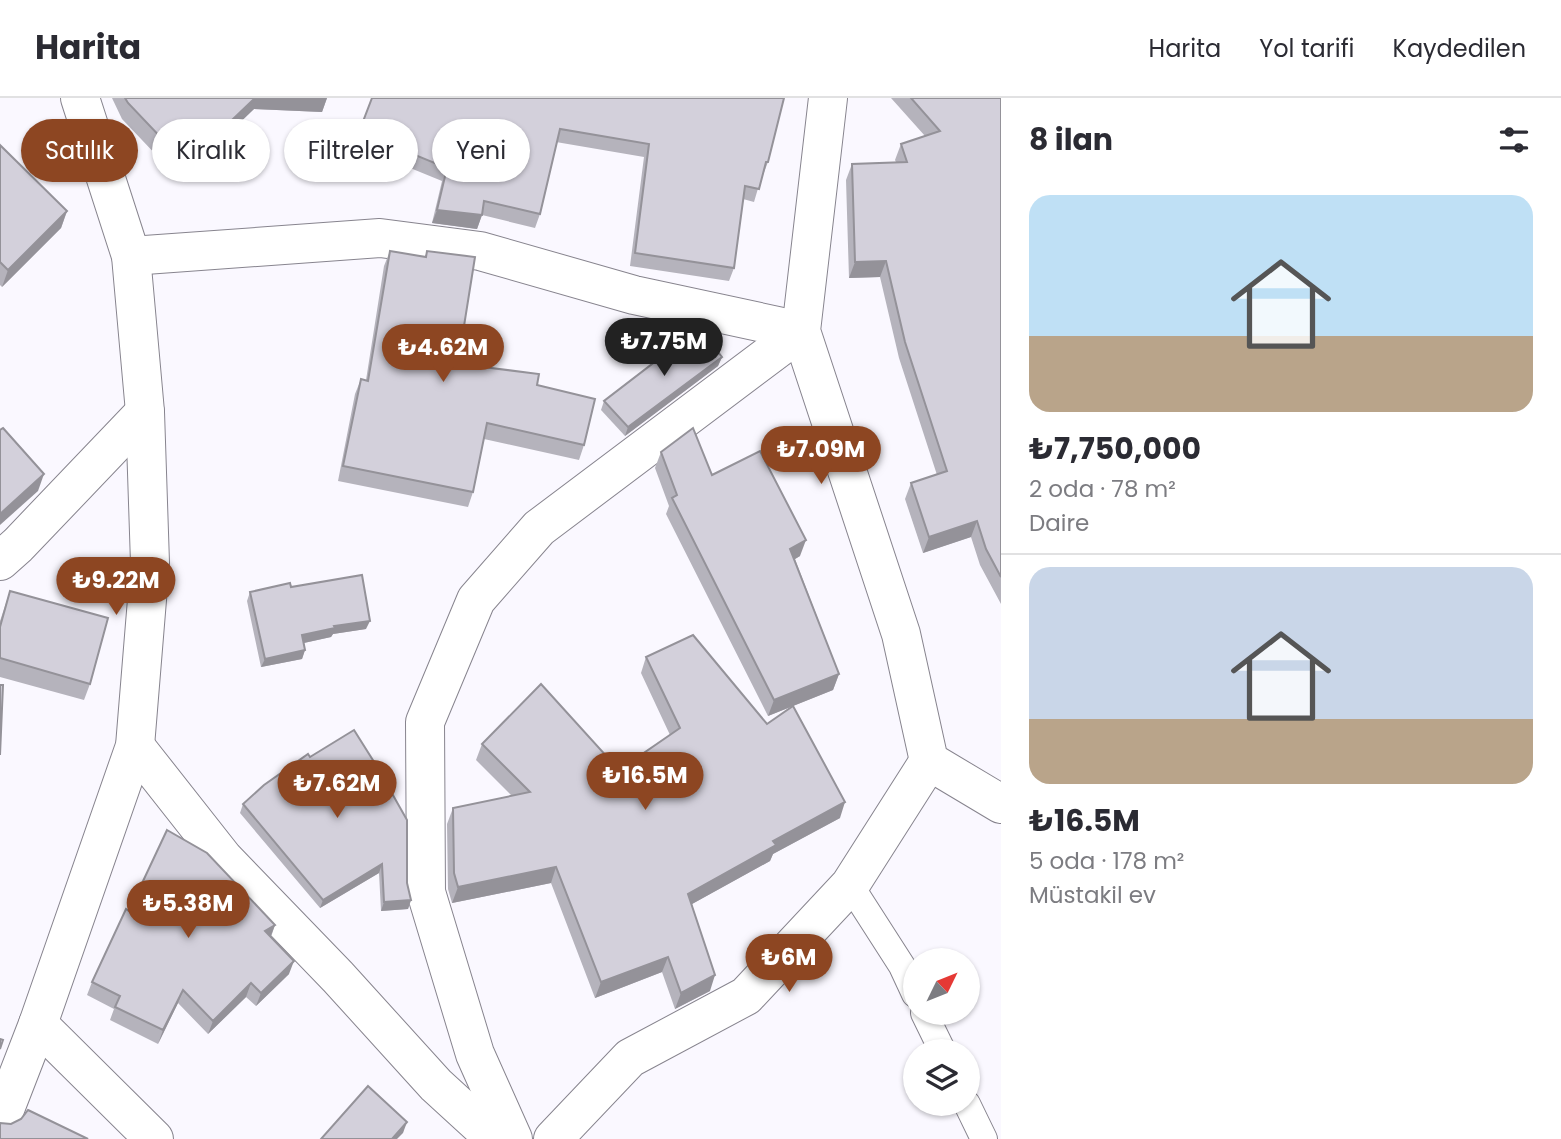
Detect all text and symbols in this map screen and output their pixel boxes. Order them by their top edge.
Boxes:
text: Harita [35,24,141,71]
text: Harita [1149,32,1221,65]
text: Yol tarifi [1259,32,1355,65]
text: Kaydedilen [1393,32,1526,65]
text: 8 ilan [1029,118,1113,161]
chip: Satılık [21,119,138,182]
chip: Kiralık [152,119,270,182]
chip: Filtreler [284,119,418,182]
chip: Yeni [432,119,530,182]
icon: filters [1495,121,1533,159]
icon: home [1218,241,1344,367]
pin: ₺7.75M [607,318,721,378]
pin: ₺4.62M [386,324,500,384]
text: ₺7.75M [621,325,707,357]
text: ₺4.62M [398,331,488,363]
pin: ₺7.09M [764,426,878,486]
text: ₺7,750,000 [1029,427,1201,470]
text: ₺7.09M [777,433,865,465]
text: 2 oda · 78 m² [1029,473,1176,505]
text: Daire [1029,507,1089,539]
pin: ₺9.22M [59,558,173,617]
text: ₺9.22M [72,564,160,596]
icon: home [1218,613,1344,739]
pin: ₺16.5M [588,752,702,812]
text: ₺16.5M [602,759,688,791]
pin: ₺7.62M [280,760,394,820]
text: ₺7.62M [294,767,380,799]
text: ₺16.5M [1029,799,1140,842]
text: 5 oda · 178 m² [1029,845,1184,877]
text: Müstakil ev [1029,879,1156,911]
pin: ₺5.38M [131,880,245,940]
text: ₺5.38M [143,887,233,919]
pin: ₺6M [755,934,823,994]
text: ₺6M [762,941,816,973]
north arrow [903,948,980,1026]
map controls [903,948,980,1116]
button: layers [903,1039,980,1116]

